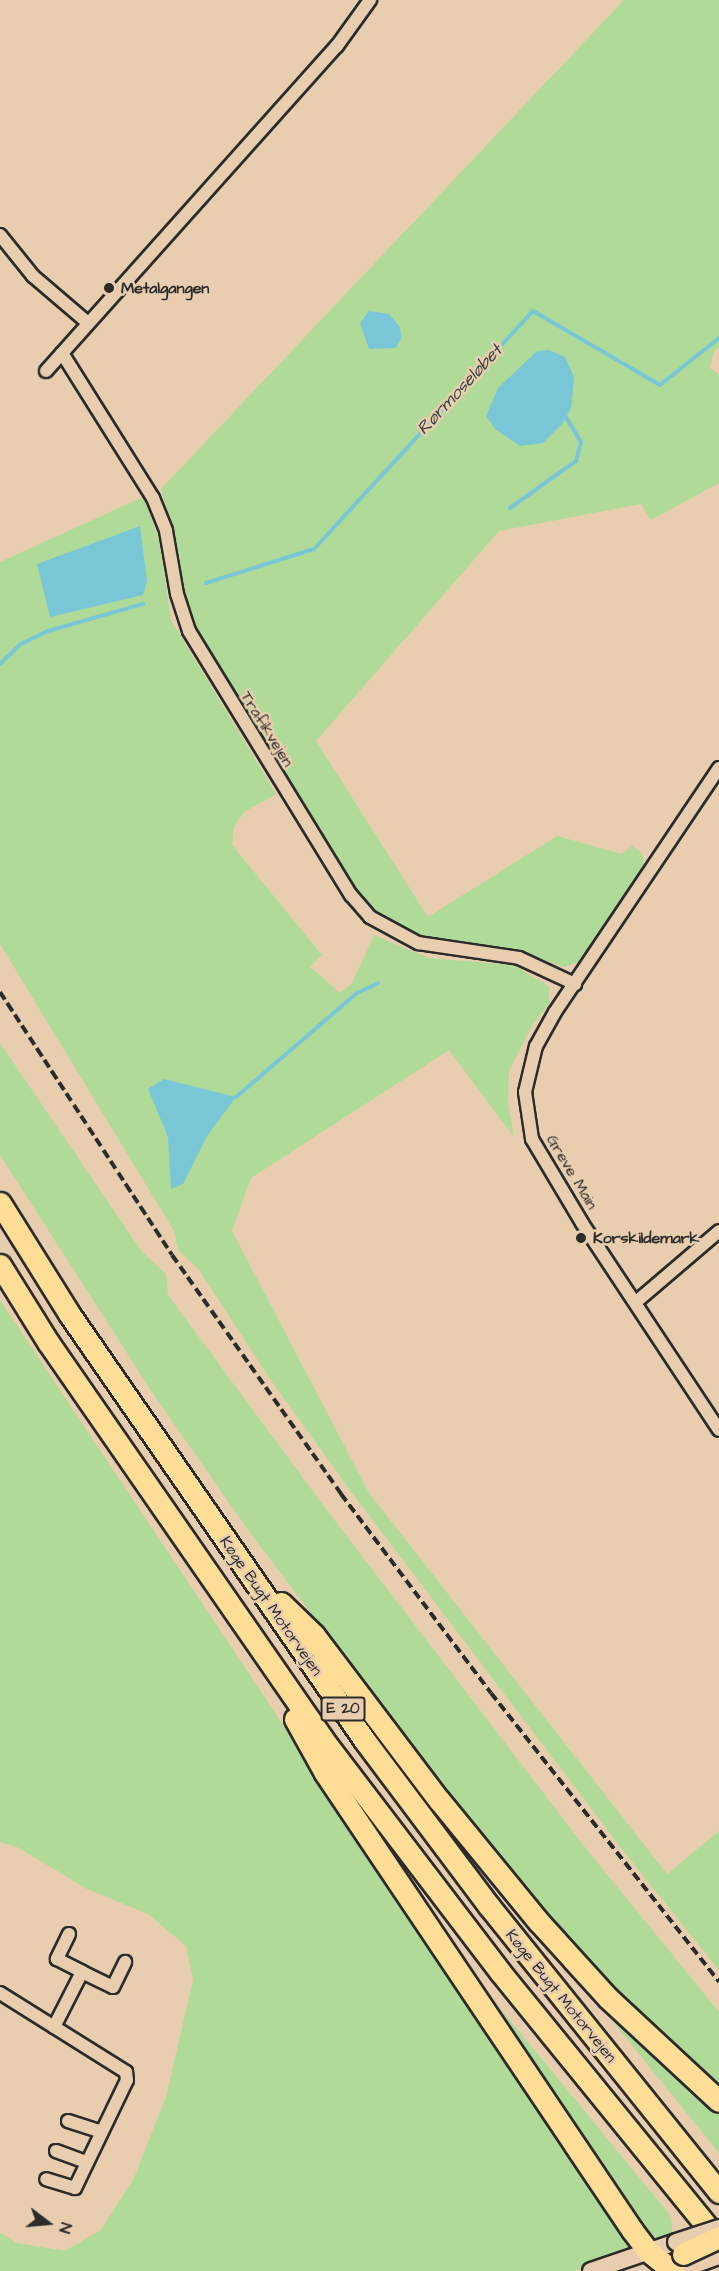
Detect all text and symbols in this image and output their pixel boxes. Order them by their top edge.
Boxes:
place label: Metalgangen [121,278,209,298]
marker: Metalgangen [102,281,116,295]
water label: Rørmoseløbet [413,340,507,440]
street label: Trafikvejen [236,688,298,770]
street label: Greve Main [542,1131,602,1213]
place label: Korskildemark [593,1228,699,1248]
marker: Korskildemark [574,1231,588,1245]
street label: Køge Bugt Motorvejen [216,1533,326,1679]
road number: E 20 [320,1697,366,1721]
street label: Køge Bugt Motorvejen [501,1926,621,2066]
north arrow [18,2193,78,2253]
text: N [53,2220,77,2236]

